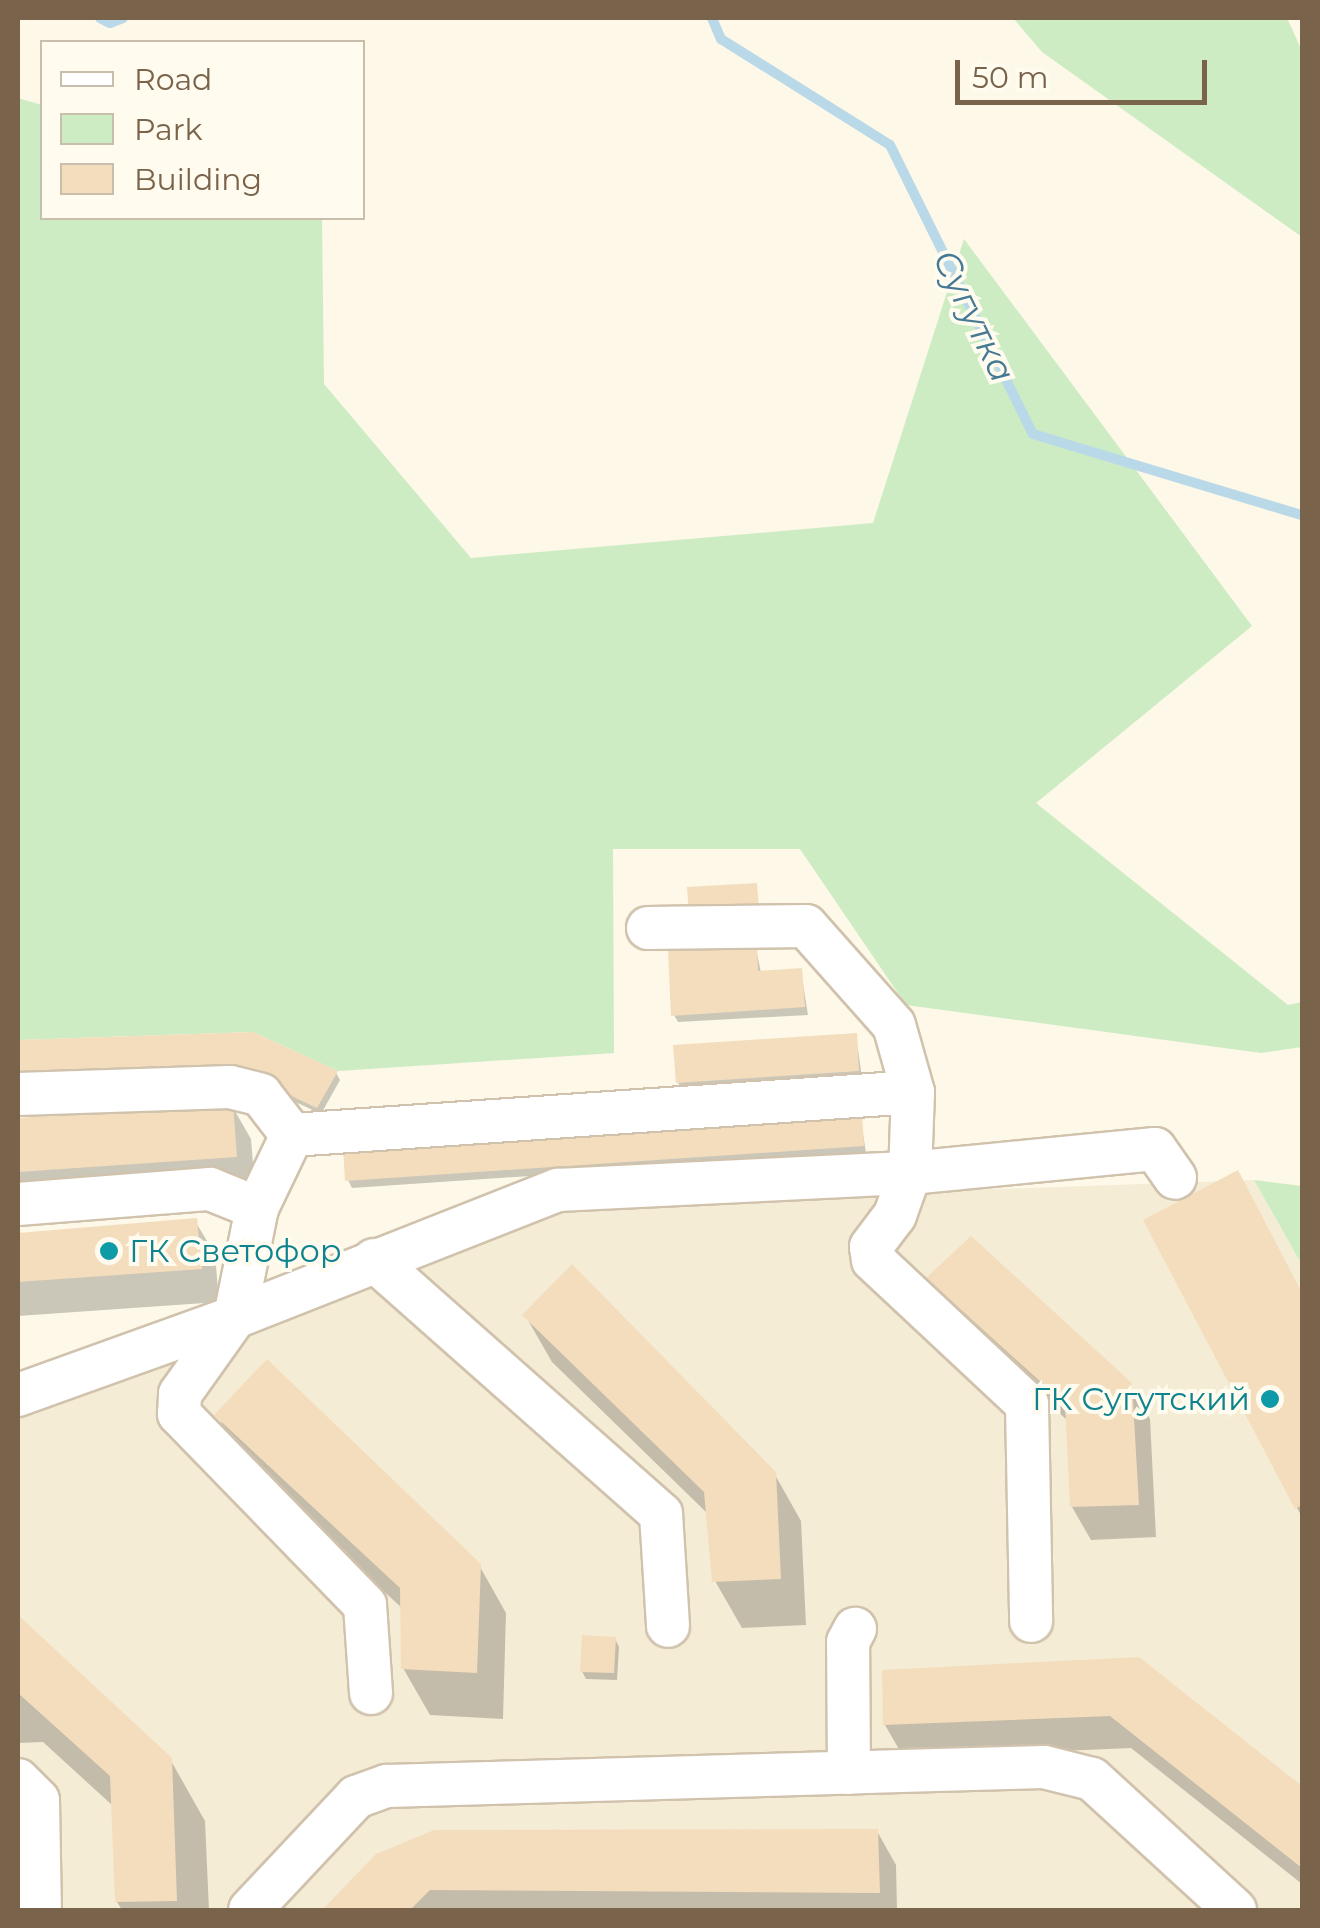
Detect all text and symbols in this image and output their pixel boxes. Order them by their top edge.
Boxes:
legend [40,40,365,220]
scale bar [960,40,1212,102]
text: 50 m [972,59,1049,96]
text: Road [134,61,212,98]
text: Park [134,111,203,148]
text: Building [134,161,262,198]
water label: Сугутка [924,243,1024,389]
place label: ГК Светофор [129,1232,342,1270]
marker: ГК Светофор [98,1240,120,1262]
place label: ГК Сугутский [1032,1380,1250,1418]
marker: ГК Сугутский [1259,1388,1281,1410]

